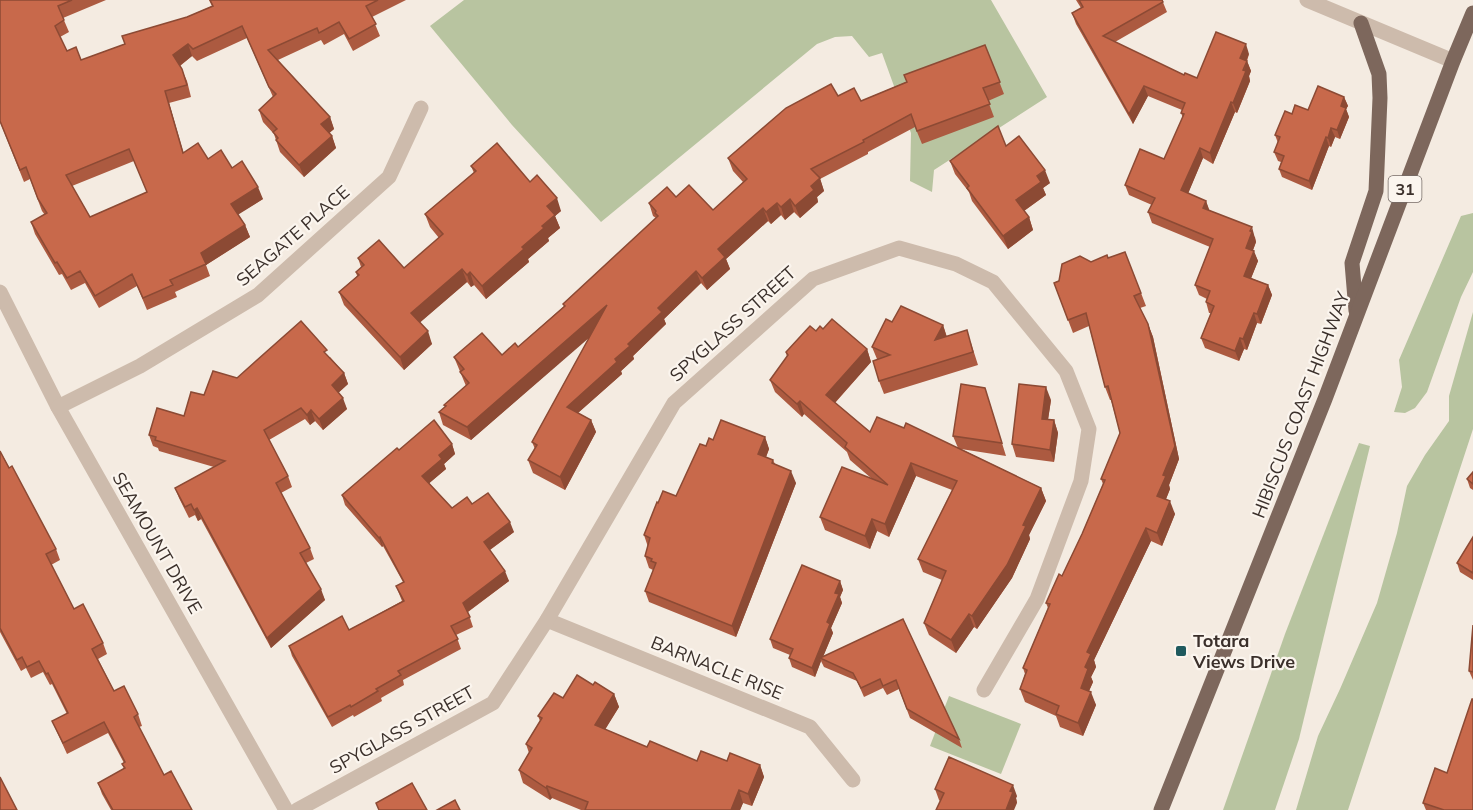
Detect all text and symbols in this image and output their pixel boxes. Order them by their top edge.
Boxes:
road number: 31 [1388,176,1422,202]
street label: SEAGATE PLACE [231,180,354,291]
street label: SPYGLASS STREET [665,261,801,386]
street label: HIBISCUS COAST HIGHWAY [1247,287,1355,521]
street label: SEAMOUNT DRIVE [107,468,207,618]
place label: Totara Views Drive [1192,629,1295,673]
street label: BARNACLE RISE [648,631,787,705]
marker: Totara Views Drive [1174,644,1188,658]
street label: SPYGLASS STREET [325,680,478,779]

